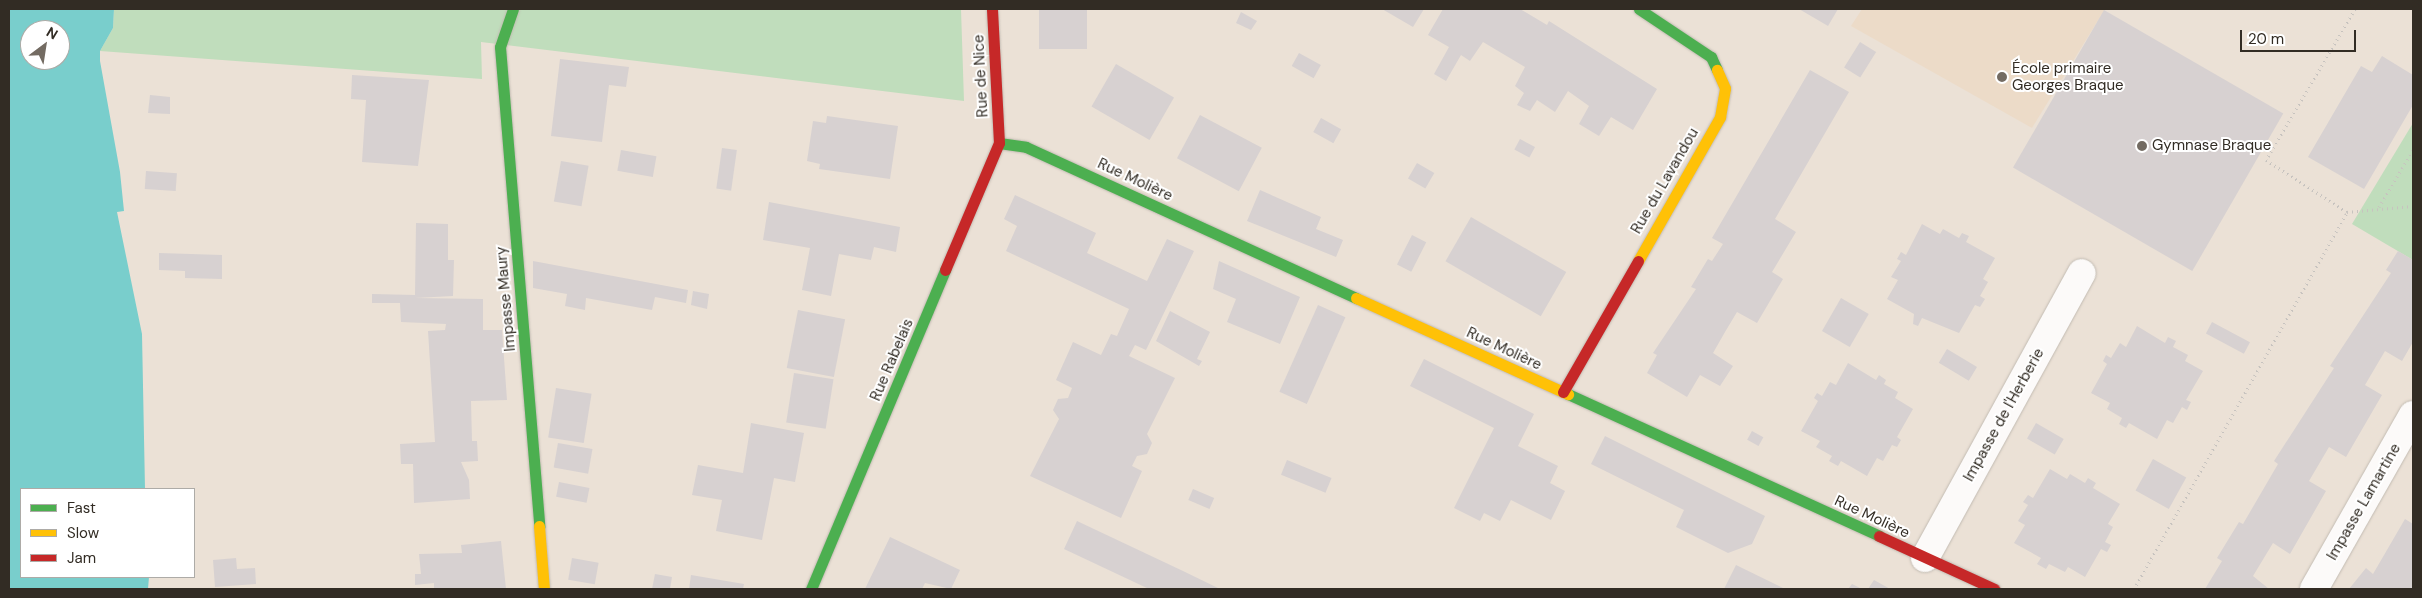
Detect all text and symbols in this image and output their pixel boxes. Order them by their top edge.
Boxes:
north arrow [20,20,70,70]
scale bar [2242,20,2358,52]
text: N [43,23,61,43]
text: 20 m [2248,29,2284,49]
street label: Rue de Nice [970,34,992,118]
place label: École primaire Georges Braque [2012,59,2124,94]
marker: École primaire Georges Braque [1996,71,2008,83]
street label: Rue du Lavandou [1627,125,1703,237]
place label: Gymnase Braque [2152,137,2271,155]
marker: Gymnase Braque [2136,140,2148,152]
street label: Rue Molière [1095,155,1175,205]
street label: Impasse Maury [492,246,520,352]
street label: Rue Rabelais [867,316,917,404]
street label: Rue Molière [1464,324,1544,374]
street label: Impasse de l'Herberie [1960,345,2048,485]
street label: Impasse Lamartine [2323,440,2405,564]
legend [20,488,195,578]
street label: Rue Molière [1832,492,1912,542]
text: Fast [67,498,96,518]
text: Slow [67,523,99,543]
text: Jam [67,548,96,568]

